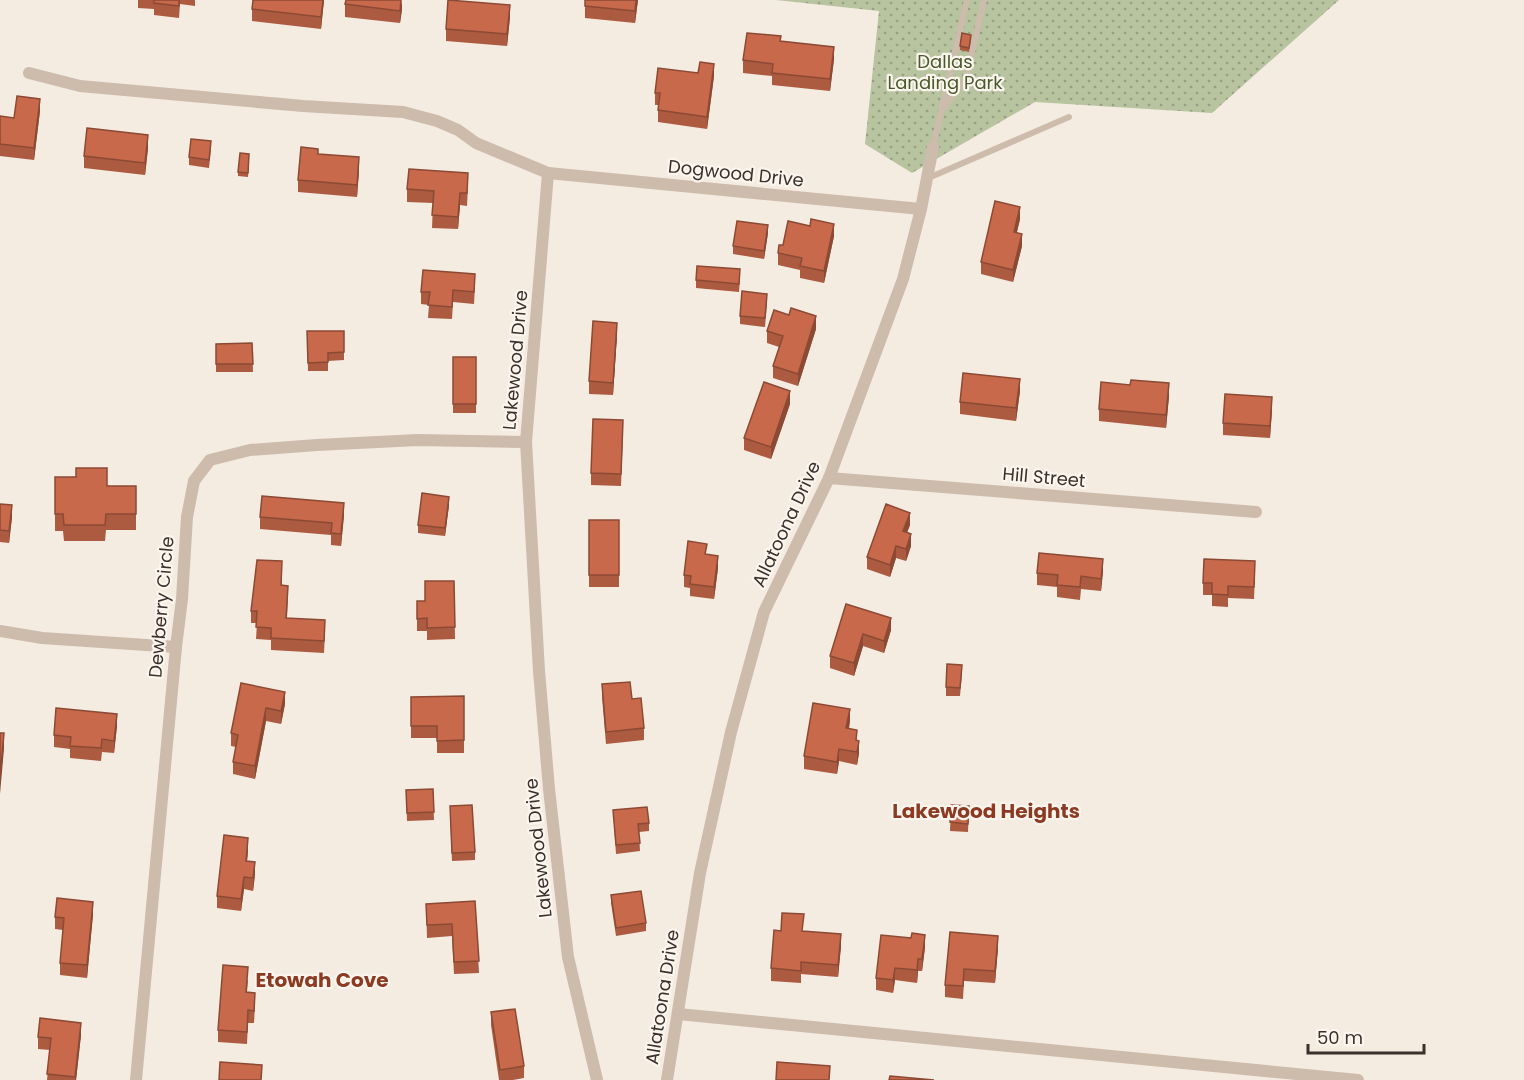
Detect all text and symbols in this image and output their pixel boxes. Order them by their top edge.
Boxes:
park label: Dallas Landing Park [887,49,1003,95]
street label: Dogwood Drive [667,153,805,193]
street label: Lakewood Drive [496,289,534,431]
street label: Allatoona Drive [746,457,826,591]
street label: Hill Street [1001,461,1087,493]
street label: Dewberry Circle [142,535,180,679]
street label: Lakewood Drive [518,777,558,919]
district label: Lakewood Heights [892,797,1080,825]
street label: Allatoona Drive [639,928,685,1066]
district label: Etowah Cove [255,966,389,994]
scale bar [1308,1017,1424,1055]
text: 50 m [1317,1025,1363,1050]

